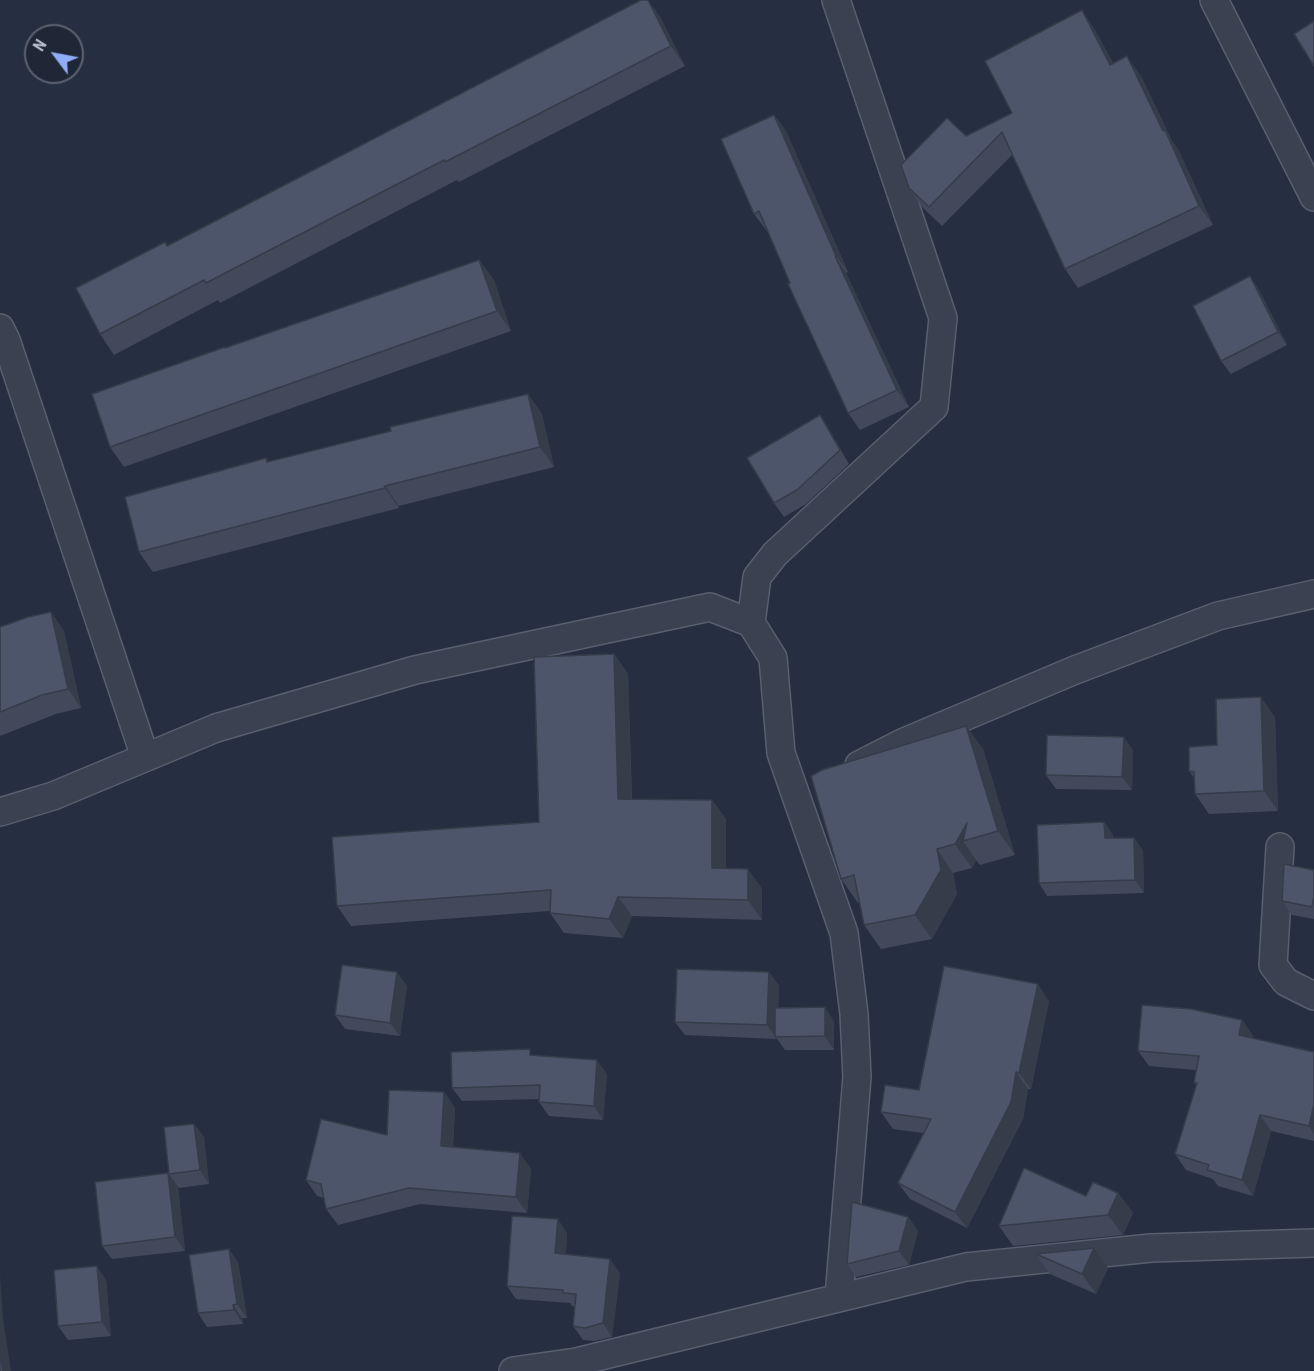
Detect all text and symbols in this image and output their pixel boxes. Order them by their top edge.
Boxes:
north arrow [24,24,84,84]
text: N [29,36,51,54]

